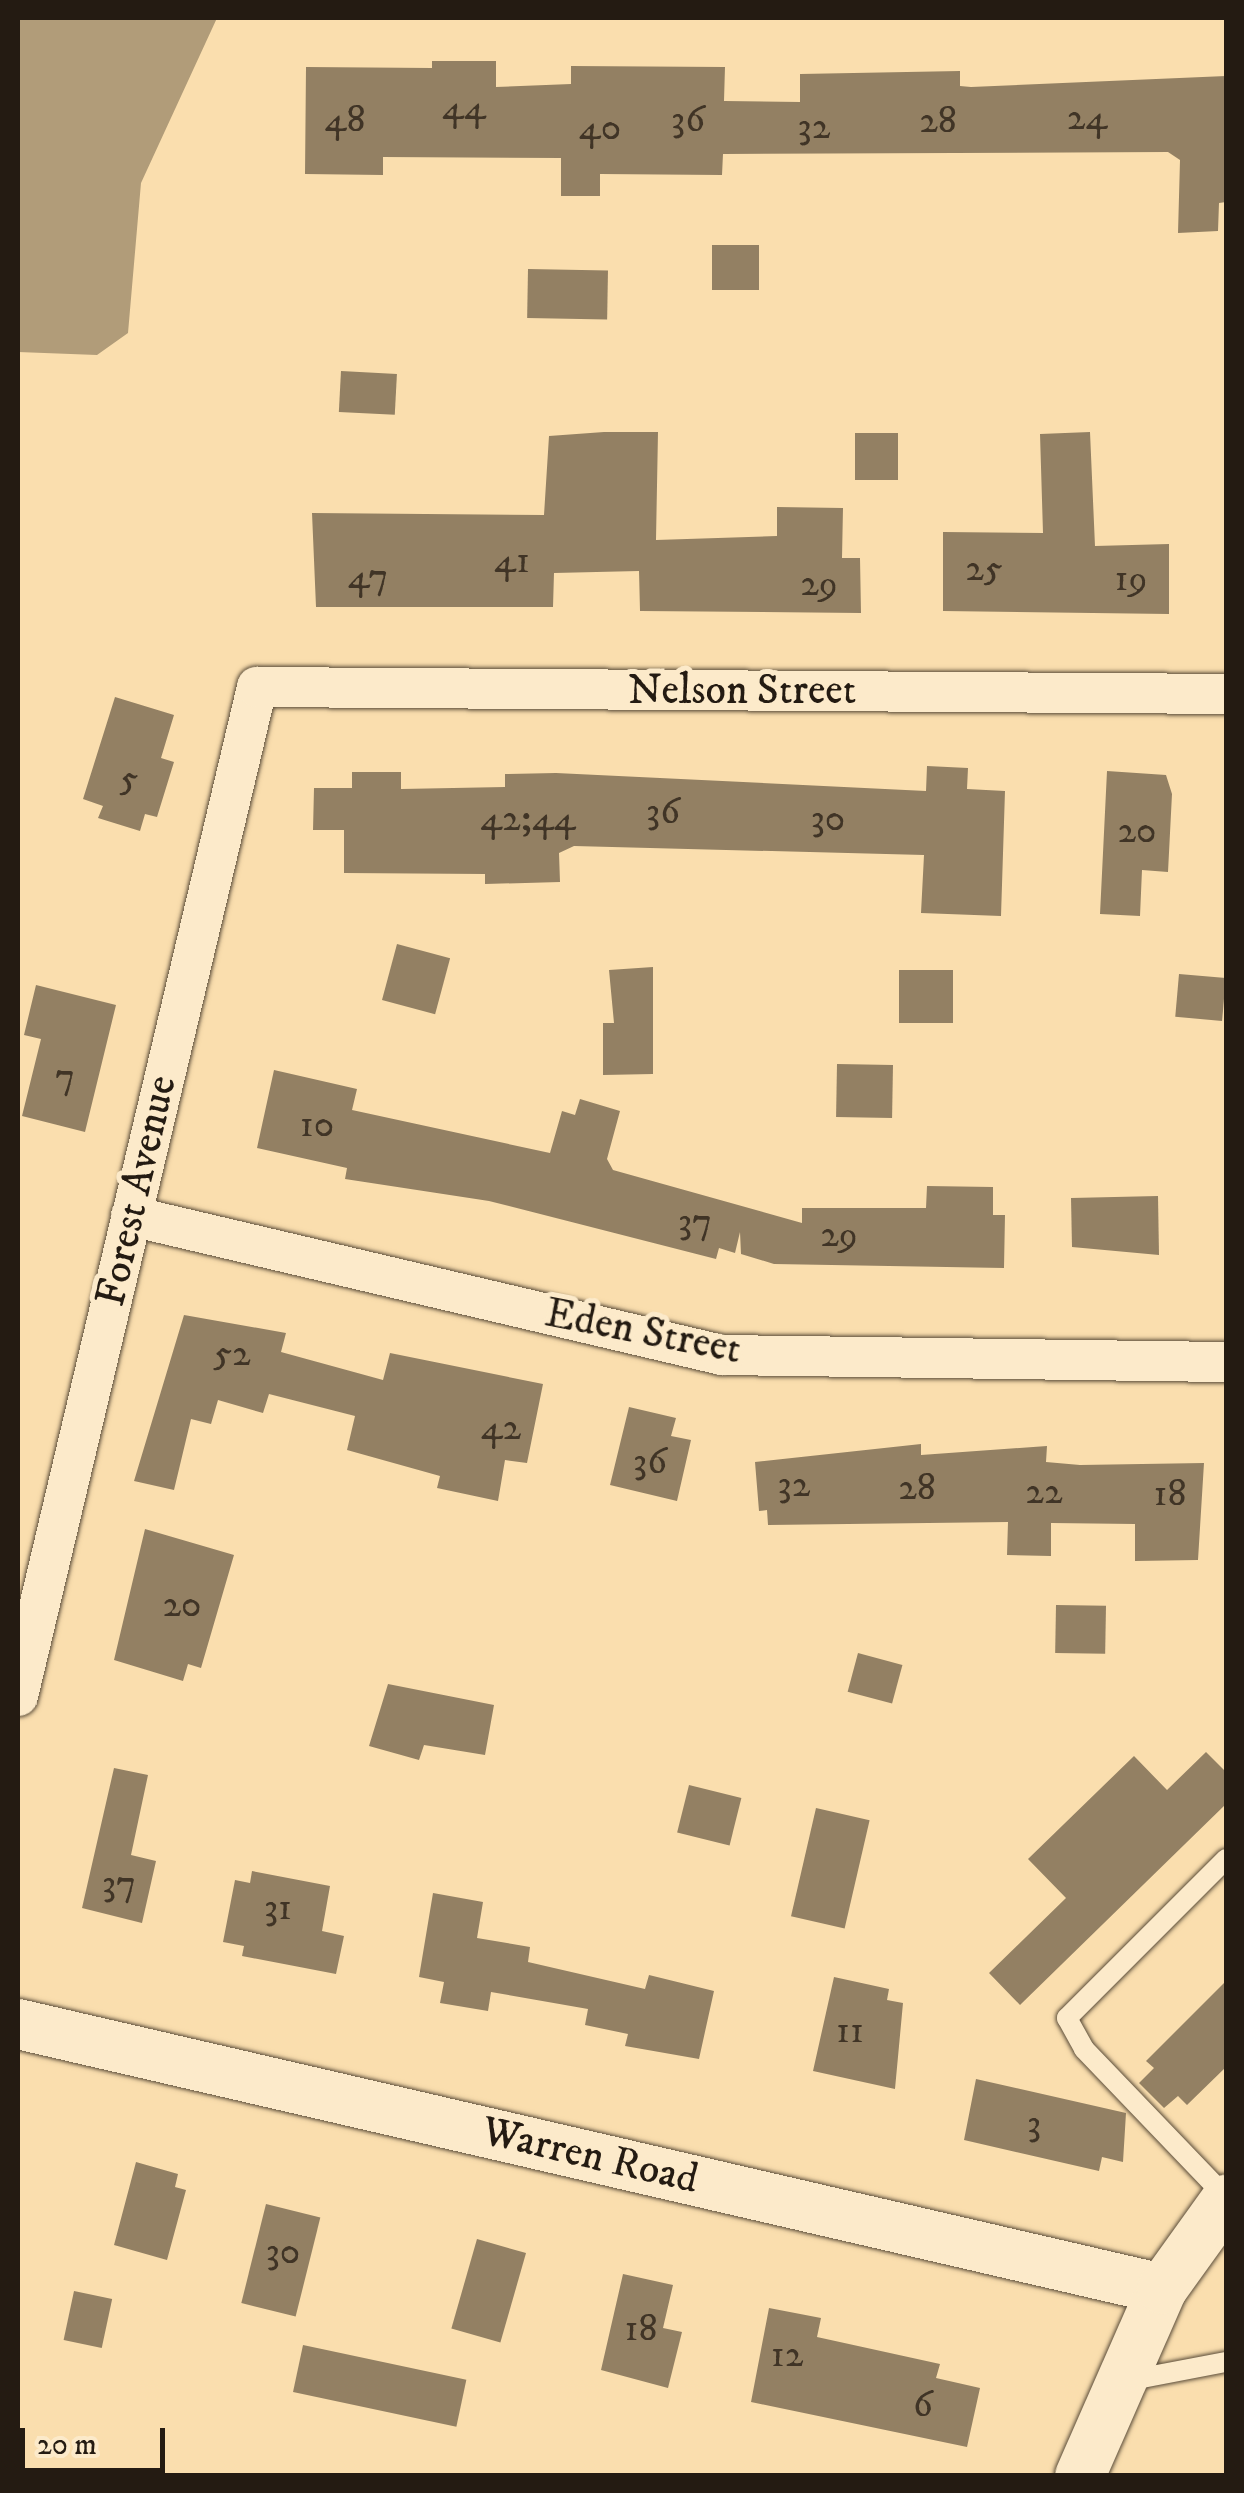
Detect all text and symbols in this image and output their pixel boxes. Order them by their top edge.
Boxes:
house number: 44 [442,86,486,132]
house number: 24 [1067,96,1107,142]
house number: 48 [325,98,365,144]
house number: 36 [671,98,705,144]
house number: 28 [919,99,957,145]
house number: 32 [798,105,830,151]
house number: 40 [579,106,621,152]
house number: 41 [494,539,530,585]
house number: 25 [965,547,1003,593]
house number: 47 [348,555,388,601]
house number: 19 [1115,557,1147,603]
house number: 29 [800,562,838,608]
street label: Nelson Street [628,666,856,716]
house number: 5 [120,757,138,803]
house number: 36 [646,790,680,836]
house number: 42;44 [480,797,576,843]
house number: 30 [811,797,845,843]
house number: 20 [1117,809,1157,855]
house number: 7 [55,1055,75,1101]
street label: Forest Avenue [86,1071,188,1311]
house number: 10 [300,1103,334,1149]
house number: 37 [678,1200,712,1246]
house number: 29 [820,1213,858,1259]
street label: Eden Street [541,1288,745,1376]
house number: 52 [213,1332,251,1378]
house number: 42 [481,1406,521,1452]
house number: 36 [633,1440,667,1486]
house number: 32 [778,1463,810,1509]
house number: 28 [898,1466,936,1512]
house number: 22 [1025,1470,1063,1516]
house number: 18 [1154,1472,1186,1518]
house number: 20 [162,1583,202,1629]
house number: 37 [102,1862,136,1908]
house number: 31 [264,1886,292,1932]
house number: 11 [836,2009,864,2055]
house number: 3 [1027,2102,1041,2148]
street label: Warren Road [477,2107,703,2205]
house number: 30 [266,2230,300,2276]
house number: 18 [625,2307,657,2353]
house number: 12 [771,2333,803,2379]
house number: 6 [913,2383,933,2429]
scale bar [25,2408,170,2470]
text: 20 m [37,2427,97,2464]

